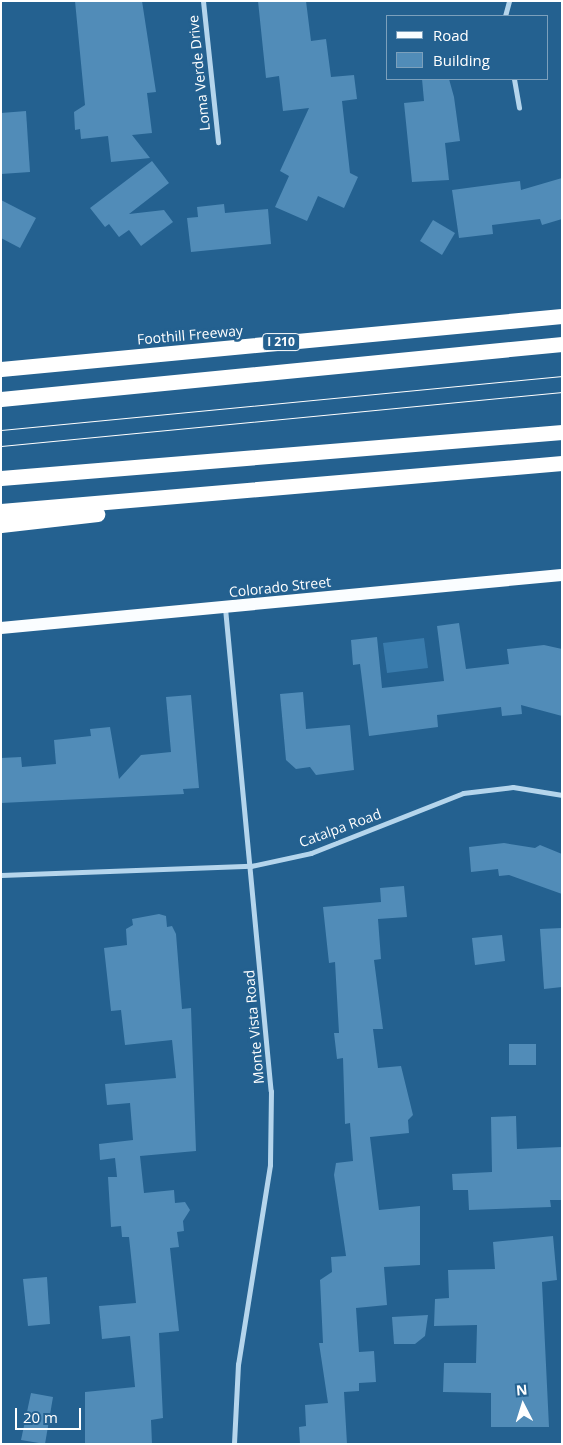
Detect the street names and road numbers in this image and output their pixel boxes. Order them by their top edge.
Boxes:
street label: Loma Verde Drive [185,14,213,132]
street label: Foothill Freeway [136,322,244,348]
road number: I 210 [261,332,301,352]
street label: Colorado Street [228,573,332,601]
street label: Catalpa Road [297,805,383,851]
street label: Monte Vista Road [241,969,267,1085]

